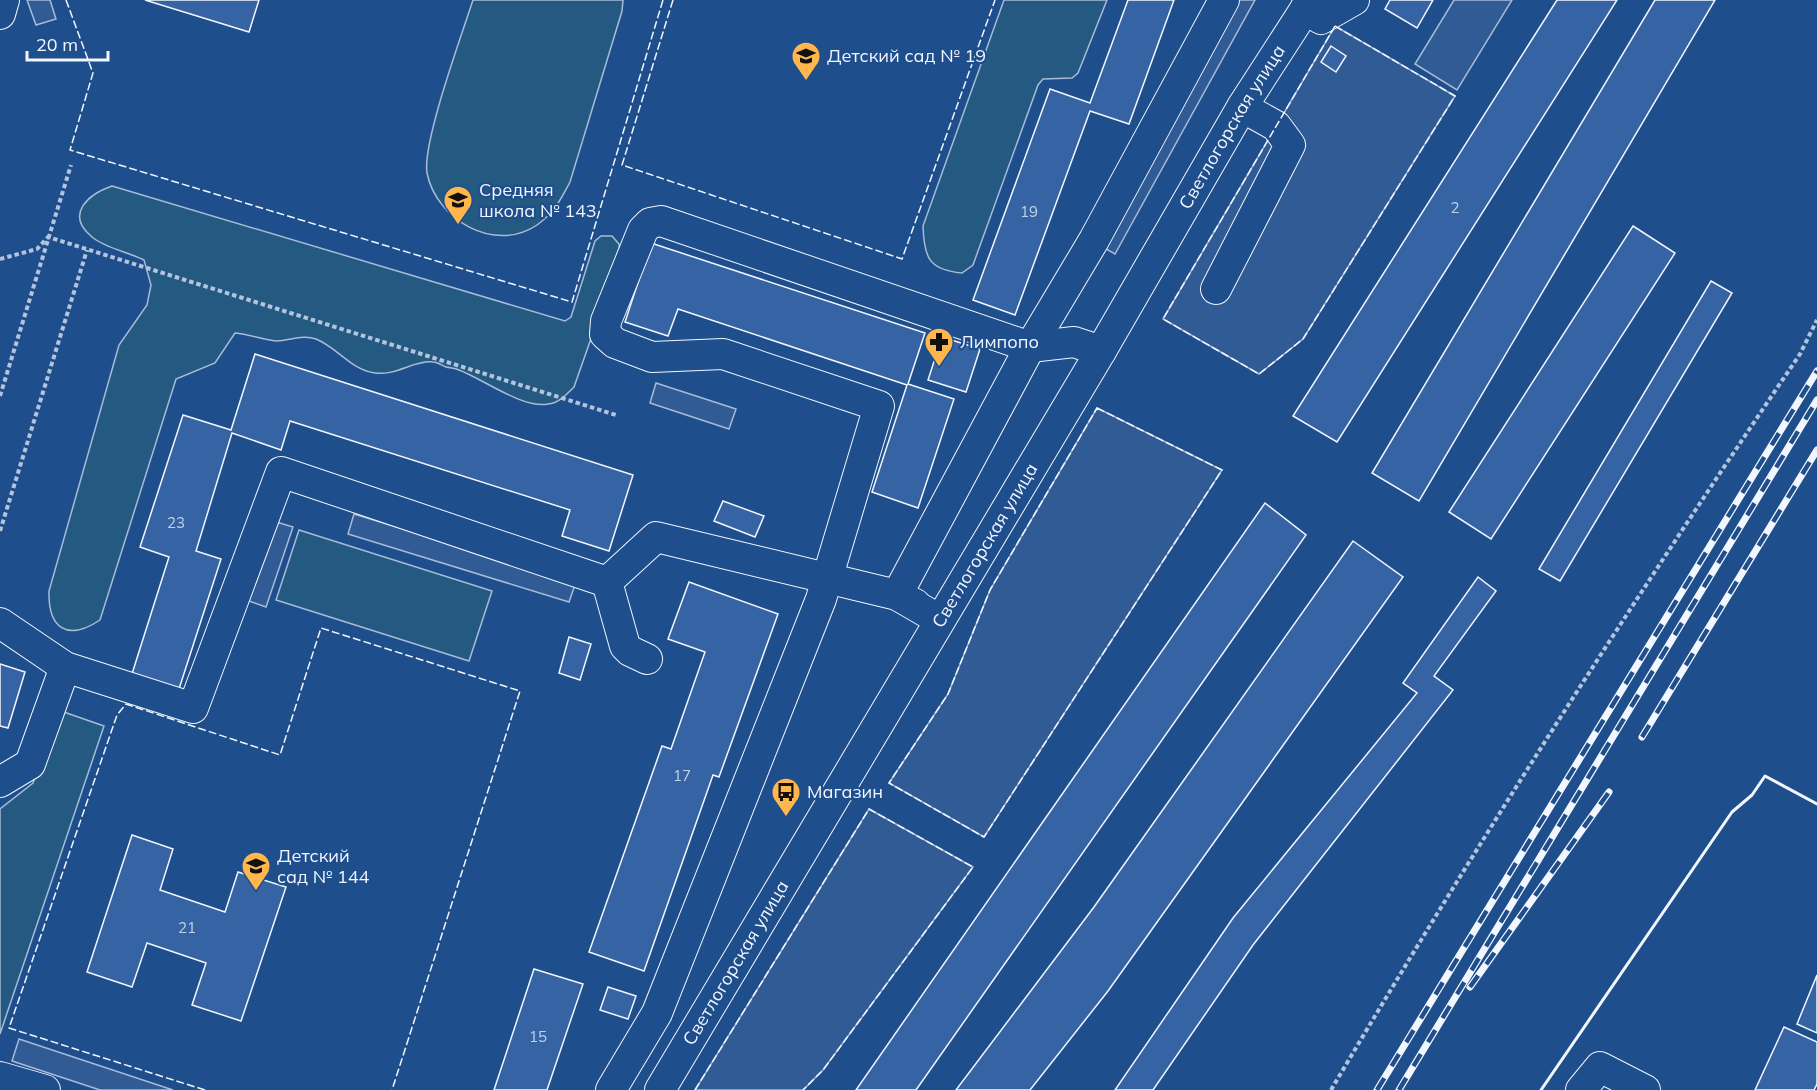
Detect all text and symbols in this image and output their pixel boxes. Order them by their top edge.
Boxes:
scale bar [27,24,108,62]
text: 20 m [36,33,78,56]
school or university icon: Детский сад № 19 [790,40,822,82]
street label: Светлогорская улица [1173,40,1290,213]
place label: Детский сад № 19 [827,44,986,67]
place label: Средняя школа № 143 [479,178,597,222]
school or university icon: Средняя школа № 143 [442,184,474,226]
house number: 2 [1450,198,1460,217]
house number: 19 [1020,202,1038,221]
pharmacy icon: Лимпопо [923,326,955,368]
place label: Лимпопо [960,330,1039,353]
street label: Светлогорская улица [926,459,1042,632]
house number: 23 [167,513,185,532]
house number: 17 [673,766,691,785]
bus stop icon: Магазин [770,776,802,818]
place label: Магазин [807,780,883,803]
place label: Детский сад № 144 [277,844,370,888]
school or university icon: Детский сад № 144 [240,850,272,892]
street label: Светлогорская улица [677,876,793,1049]
house number: 21 [178,918,196,937]
house number: 15 [529,1027,547,1046]

